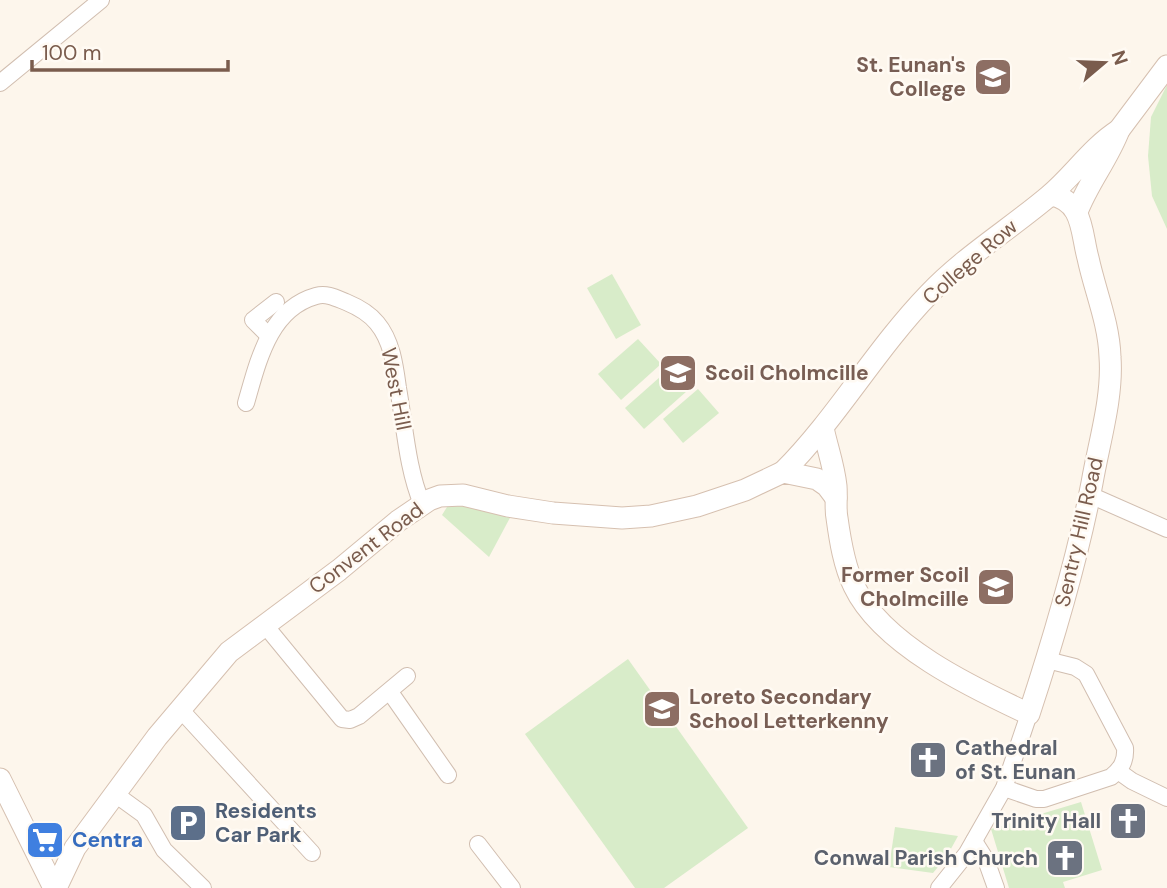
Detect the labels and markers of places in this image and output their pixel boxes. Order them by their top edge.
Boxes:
place label: St. Eunan's College [856,51,966,103]
school or university icon: St. Eunan's College [972,56,1014,98]
school or university icon: Scoil Cholmcille [657,352,699,394]
place label: Scoil Cholmcille [705,359,869,387]
place label: Former Scoil Cholmcille [841,561,969,613]
school or university icon: Former Scoil Cholmcille [975,566,1017,608]
place label: Loreto Secondary School Letterkenny [689,683,889,735]
school or university icon: Loreto Secondary School Letterkenny [641,688,683,730]
place label: Cathedral of St. Eunan [955,734,1076,786]
church icon: Cathedral of St. Eunan [907,739,949,781]
place label: Residents Car Park [215,797,317,849]
church icon: Trinity Hall [1107,800,1149,842]
parking icon: Residents Car Park [167,802,209,844]
place label: Trinity Hall [991,807,1101,835]
supermarket icon: Centra [24,819,66,861]
place label: Centra [72,826,143,854]
church icon: Conwal Parish Church [1044,837,1086,879]
place label: Conwal Parish Church [814,844,1038,872]

